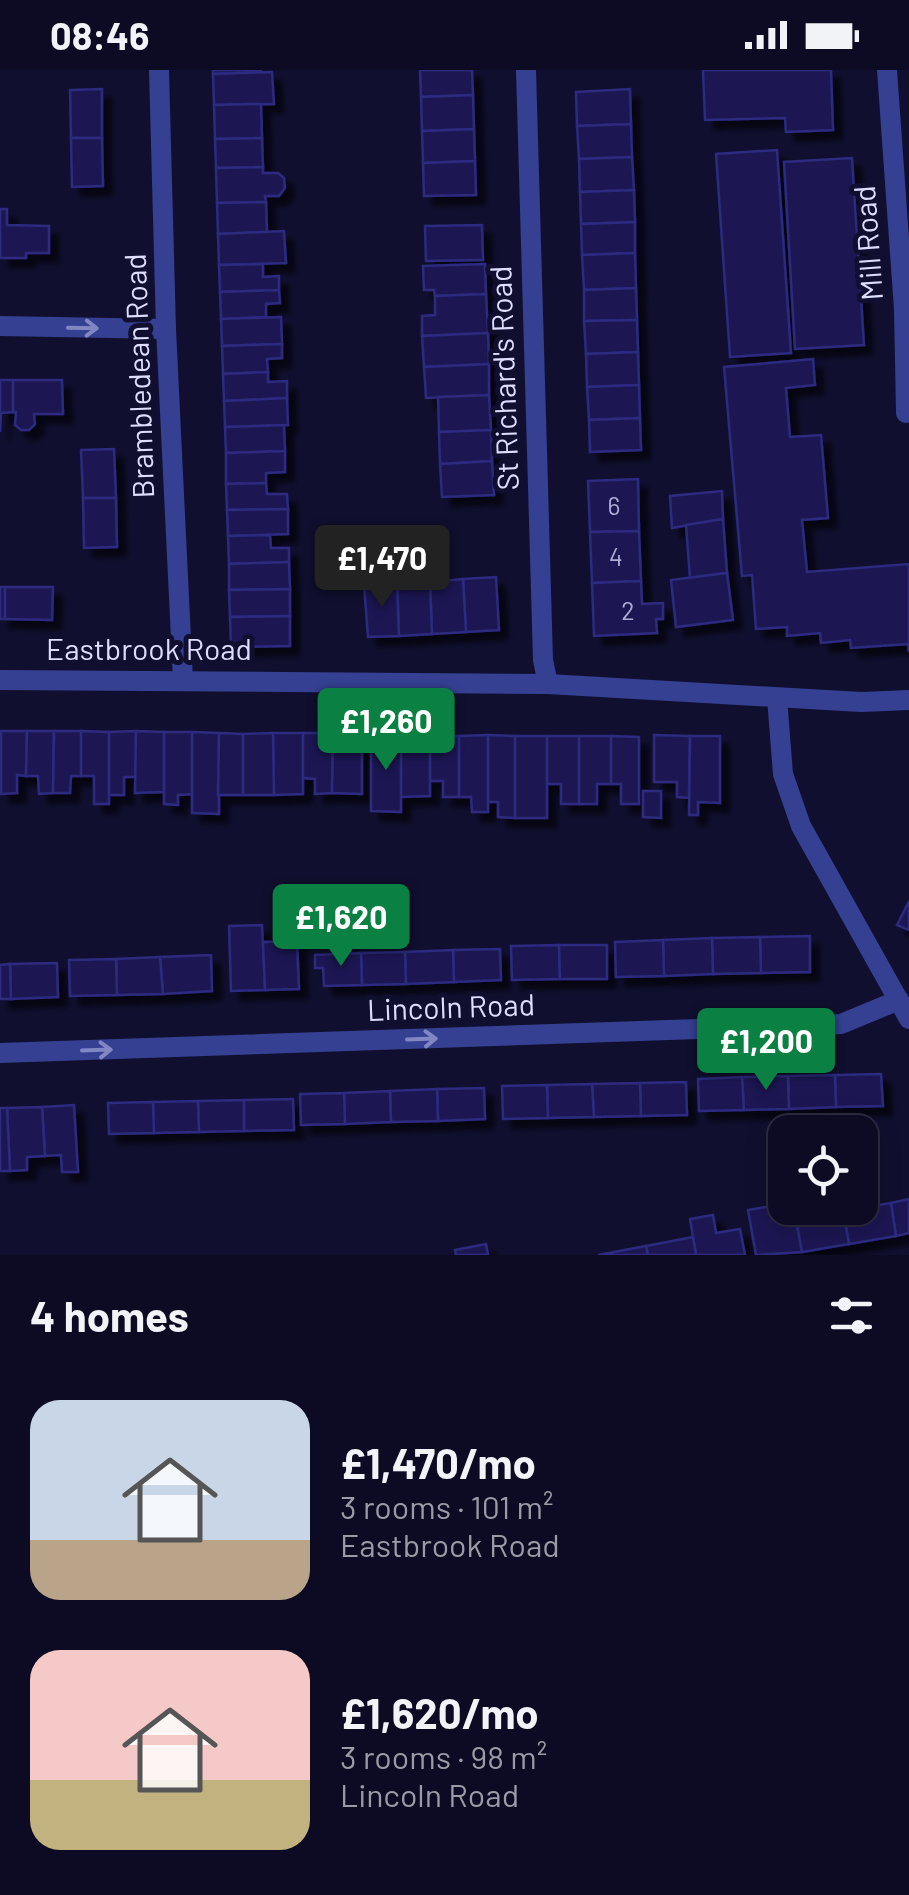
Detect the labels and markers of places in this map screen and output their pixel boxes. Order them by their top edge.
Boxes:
pin: £1,470 [301,525,463,610]
pin: £1,260 [305,688,467,773]
pin: £1,620 [260,884,422,969]
pin: £1,200 [685,1008,847,1093]

